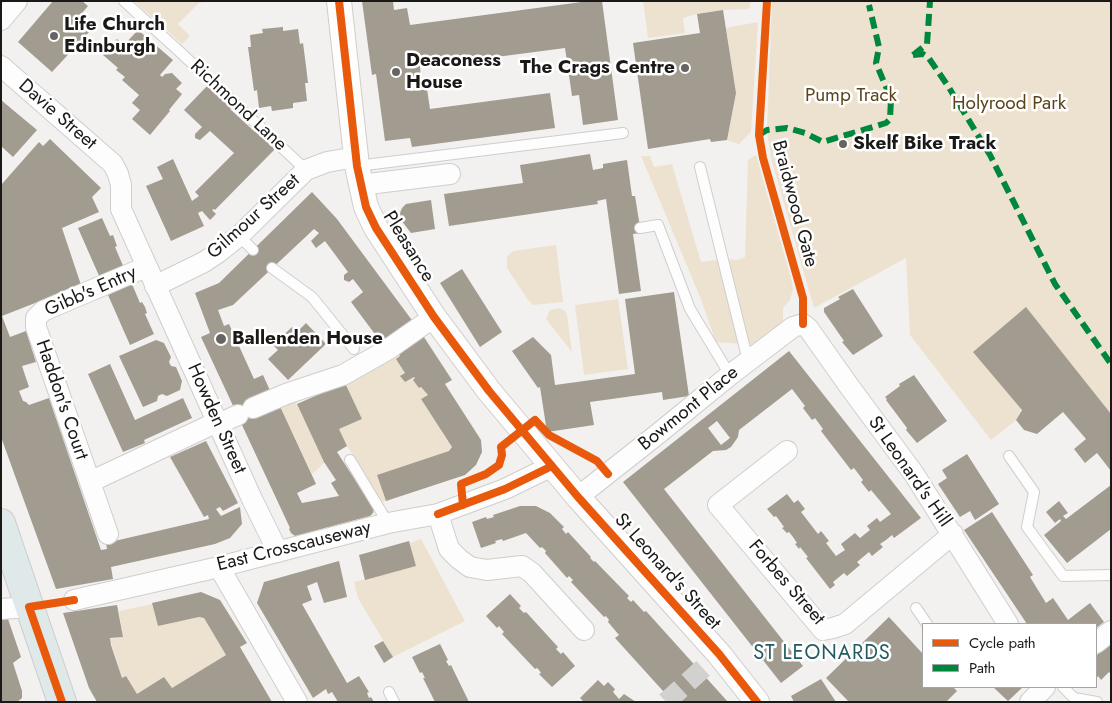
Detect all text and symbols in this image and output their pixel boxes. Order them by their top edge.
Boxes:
place label: Life Church Edinburgh [64,14,165,58]
marker: Life Church Edinburgh [48,30,60,42]
place label: Deaconess House [406,50,501,94]
street label: Richmond Lane [185,55,291,157]
place label: The Crags Centre [520,57,675,79]
marker: The Crags Centre [679,62,691,74]
marker: Deaconess House [390,66,402,78]
street label: Davie Street [13,75,101,155]
park label: Pump Track [805,85,897,107]
park label: Holyrood Park [952,93,1066,115]
place label: Skelf Bike Track [853,133,996,155]
street label: Braidwood Gate [766,138,822,270]
marker: Skelf Bike Track [837,138,849,150]
street label: Gilmour Street [203,169,305,265]
street label: Pleasance [377,207,439,287]
street label: Gibb's Entry [42,262,140,322]
place label: Ballenden House [232,328,383,350]
marker: Ballenden House [214,332,228,346]
street label: Haddon's Court [30,337,92,463]
street label: Howden Street [182,360,250,478]
street label: Bowmont Place [634,362,744,456]
street label: St Leonard's Hill [862,412,956,532]
street label: St Leonard's Street [609,509,725,635]
street label: East Crosscauseway [215,517,373,577]
street label: Forbes Street [743,536,829,630]
legend [922,623,1097,688]
text: Cycle path [969,632,1036,654]
district label: ST LEONARDS [752,642,892,666]
text: Path [969,657,995,679]

